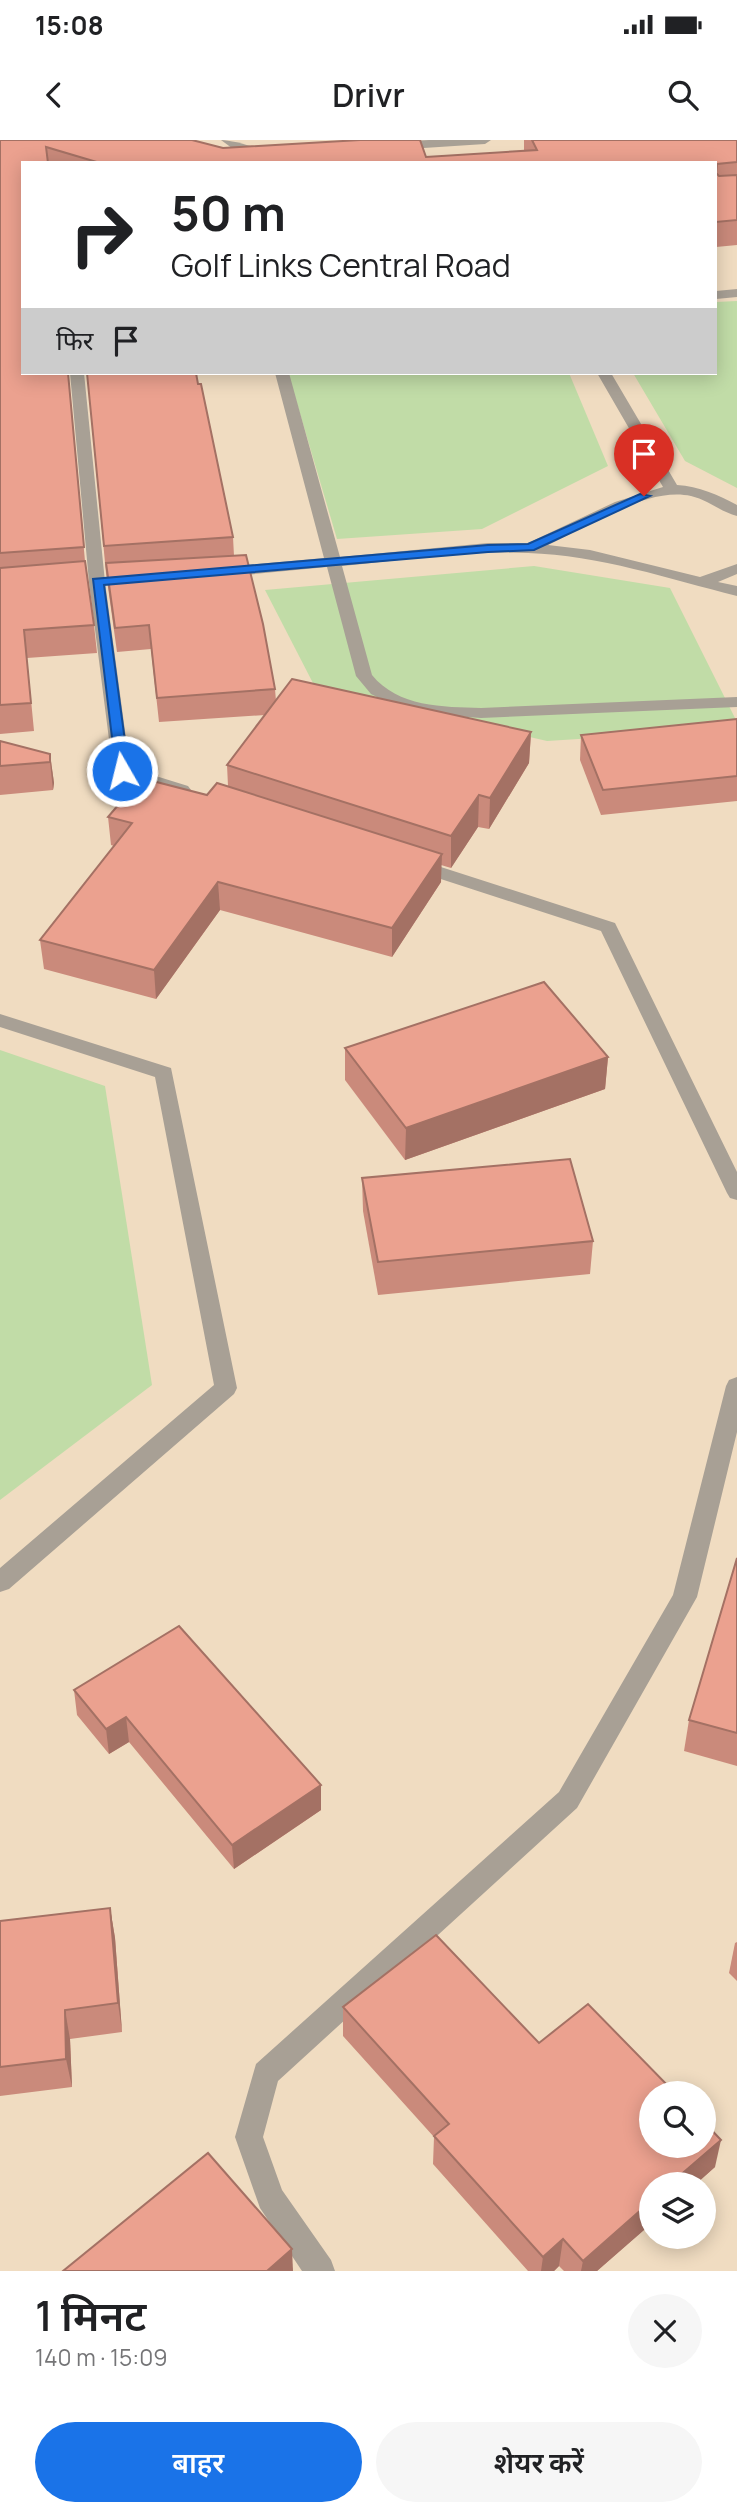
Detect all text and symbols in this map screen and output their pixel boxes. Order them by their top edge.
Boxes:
text: 15:08 [35,7,104,43]
text: Drivr [332,73,405,117]
icon: back [35,76,73,114]
icon: search [664,76,702,114]
text: 50 m [171,179,286,246]
icon: right [56,189,147,280]
text: Golf Links Central Road [171,243,511,287]
text: फिर [56,322,93,358]
icon: arrive [107,322,145,360]
pin [614,424,674,496]
icon: arrive [625,435,663,473]
position arrow [85,734,159,808]
map controls [639,2081,716,2249]
button: search [639,2081,716,2158]
button: layers [639,2172,716,2249]
text: 1 मिनट [35,2286,146,2344]
button: close [628,2294,702,2368]
text: 140 m · 15:09 [35,2341,168,2373]
button: बाहर [35,2422,362,2502]
button: शेयर करें [376,2422,702,2502]

